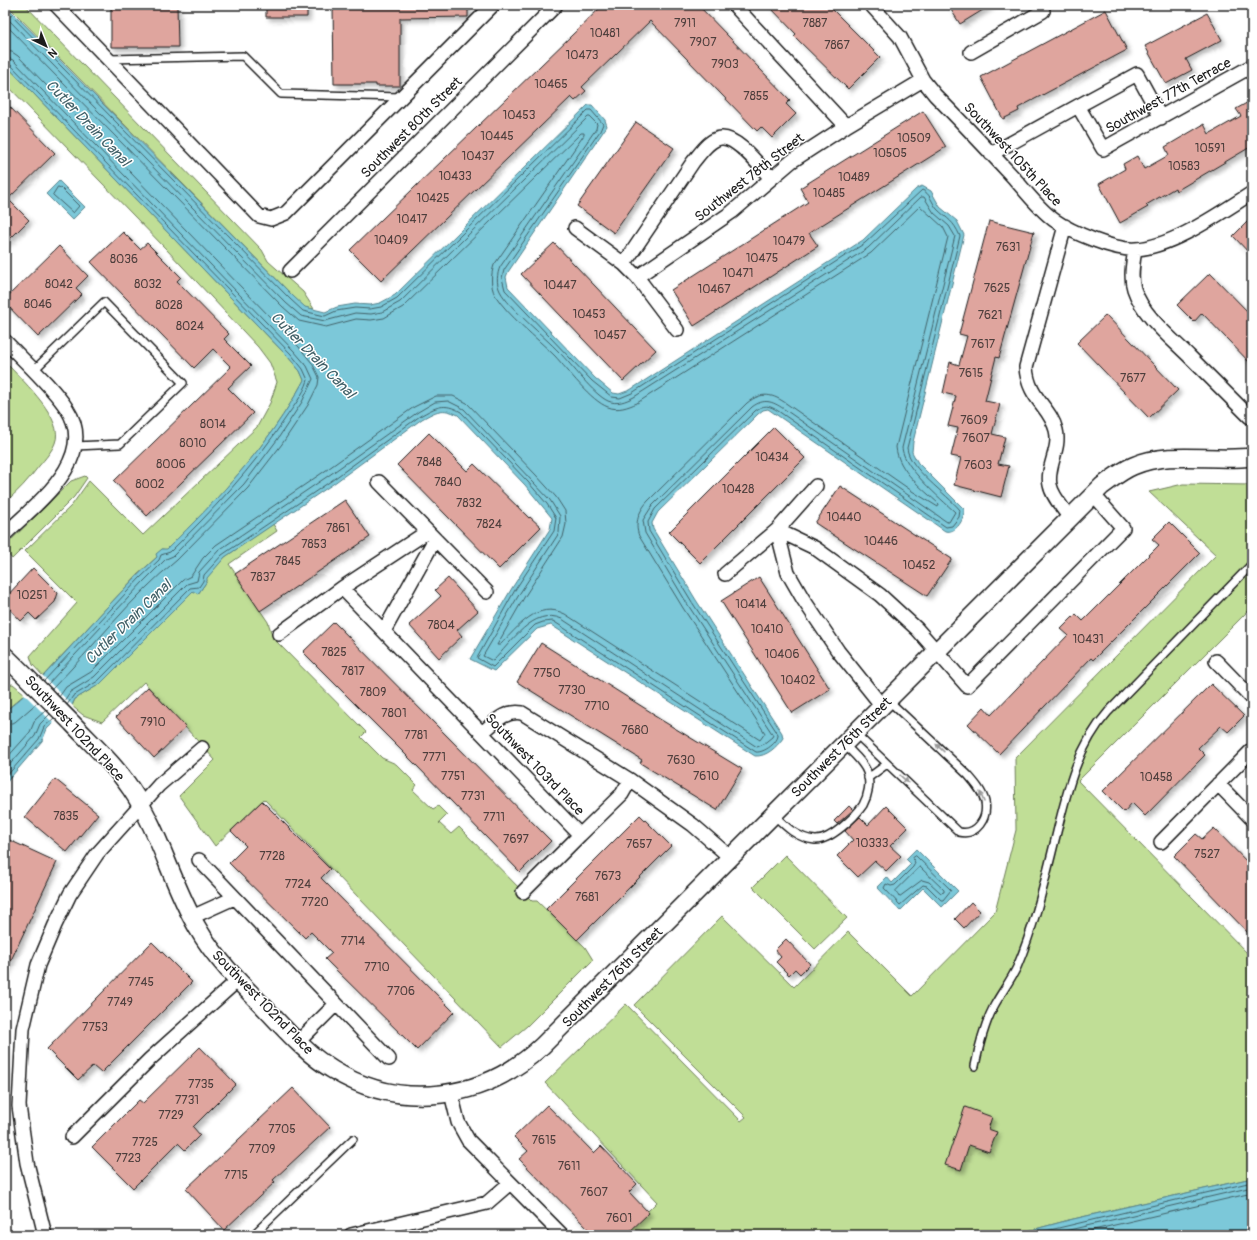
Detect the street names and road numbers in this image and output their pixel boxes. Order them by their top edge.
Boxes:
street label: Southwest 77th Terrace [1103,54,1234,137]
street label: Southwest 80th Street [357,73,466,181]
street label: Southwest 105th Place [960,99,1065,210]
street label: Southwest 78th Street [691,129,808,225]
street label: Southwest 102nd Place [21,672,128,785]
street label: Southwest 76th Street [788,693,895,801]
street label: Southwest 103rd Place [482,710,588,819]
street label: Southwest 76th Street [559,923,666,1031]
street label: Southwest 102nd Place [208,947,317,1058]

